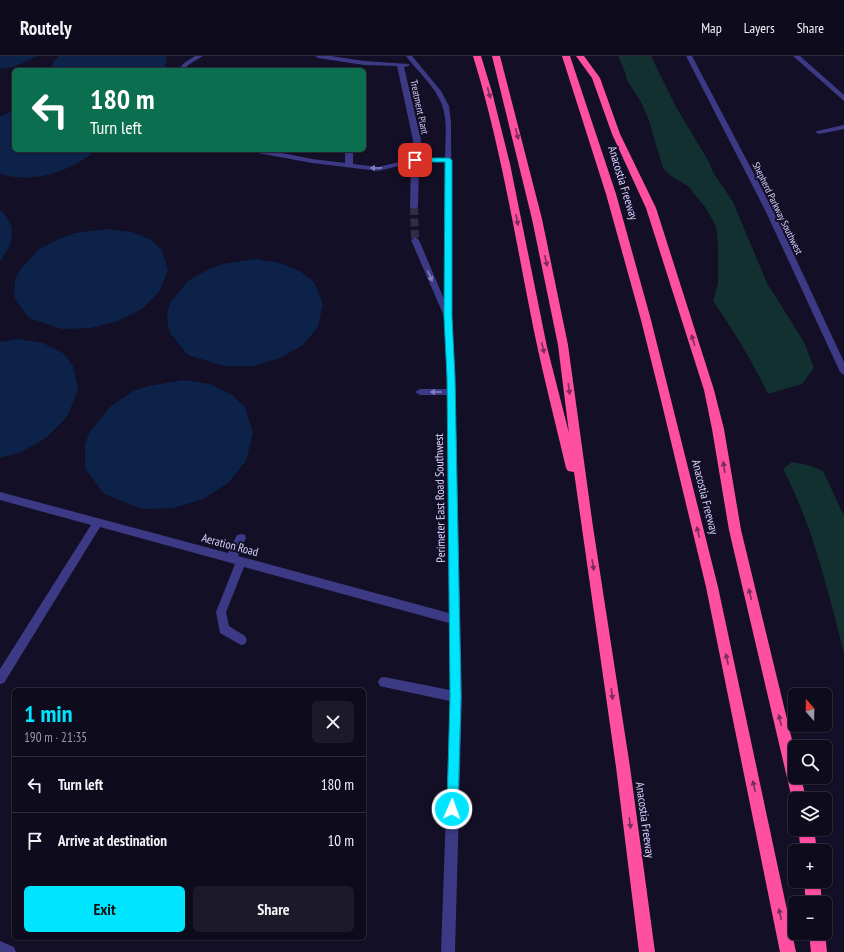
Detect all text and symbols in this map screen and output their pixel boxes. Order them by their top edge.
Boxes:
text: Routely [20,16,72,40]
text: Map [701,19,722,37]
text: Layers [744,19,775,37]
text: Share [797,19,824,37]
street label: Treatment Plant [407,79,432,136]
text: 180 m [90,80,154,117]
icon: left [24,84,76,136]
one-way arrow [486,87,492,99]
text: Turn left [90,116,142,139]
one-way arrow [514,129,520,141]
pin [398,143,432,177]
street label: Anacostia Freeway [605,144,642,222]
icon: arrive [404,149,426,171]
street label: Shepherd Parkway Southwest [749,160,806,257]
one-way arrow [369,165,382,171]
one-way arrow [514,214,520,226]
one-way arrow [543,255,549,267]
one-way arrow [427,271,433,283]
one-way arrow [690,334,696,346]
one-way arrow [540,341,546,354]
one-way arrow [566,383,572,395]
one-way arrow [429,389,442,395]
street label: Perimeter East Road Southwest [431,433,448,563]
street label: Anacostia Freeway [689,458,722,536]
one-way arrow [721,460,727,473]
one-way arrow [695,526,701,539]
street label: Aeration Road [200,530,260,559]
one-way arrow [590,559,596,571]
one-way arrow [747,588,753,600]
one-way arrow [724,653,730,665]
one-way arrow [609,688,615,700]
north arrow [788,688,832,732]
map controls [788,688,832,940]
text: 1 min [24,698,72,729]
button: close [312,701,354,743]
one-way arrow [777,714,783,726]
text: 190 m · 21:35 [24,729,87,746]
button: search [788,740,832,784]
icon: left [24,774,46,796]
text: Turn left [58,775,103,794]
text: 180 m [321,775,354,794]
one-way arrow [751,780,757,793]
street label: Anacostia Freeway [633,781,658,859]
position arrow [431,788,473,830]
button: layers [788,792,832,836]
one-way arrow [627,816,633,829]
icon: arrive [24,830,46,852]
text: Arrive at destination [58,831,167,850]
text: 10 m [328,831,354,850]
button: + [788,844,832,888]
button: Exit [24,886,185,932]
button: Share [193,886,354,932]
button: − [788,896,832,940]
one-way arrow [777,908,783,920]

